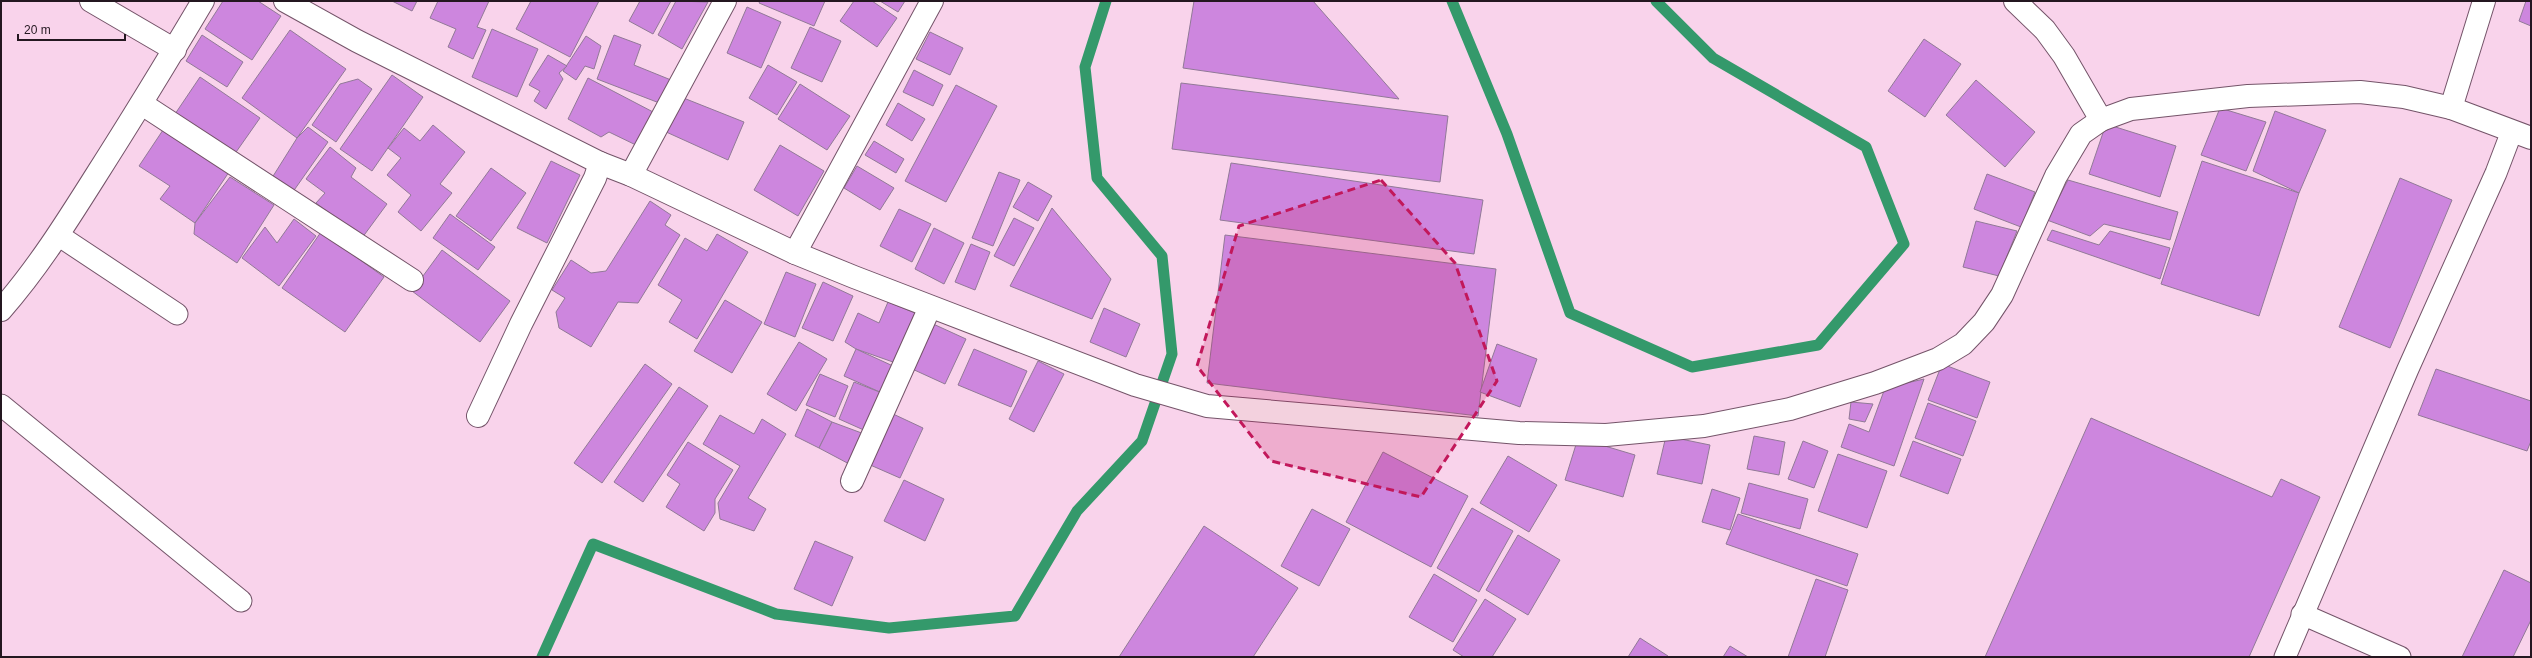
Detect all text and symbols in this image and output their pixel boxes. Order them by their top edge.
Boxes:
scale bar [18,16,125,42]
text: 20 m [24,23,51,37]

